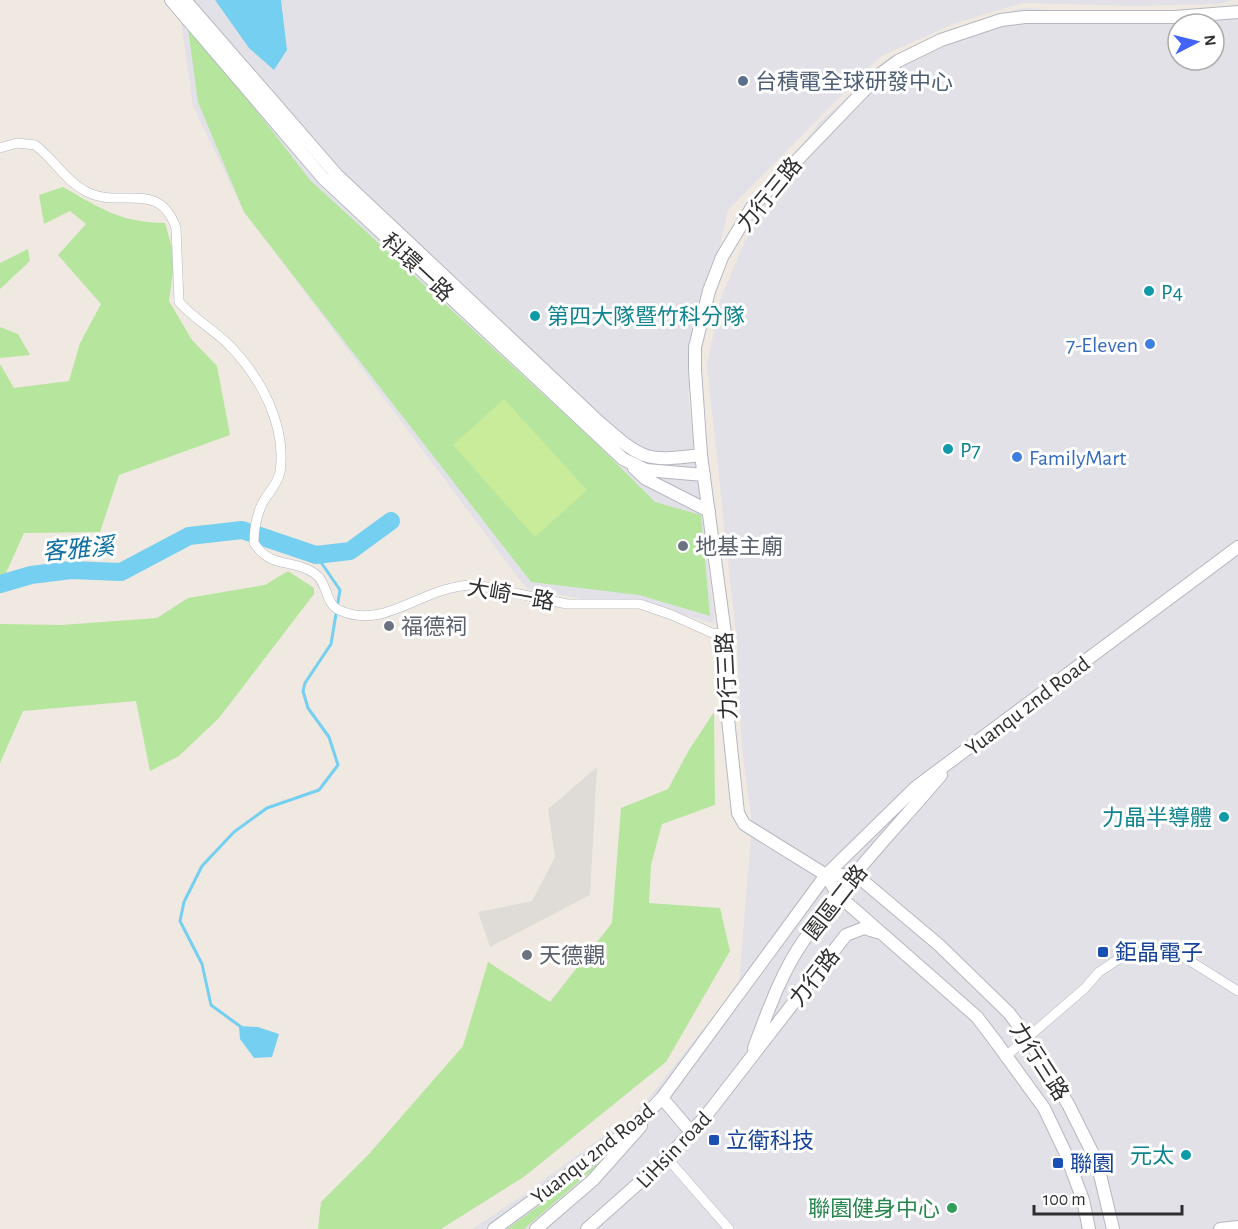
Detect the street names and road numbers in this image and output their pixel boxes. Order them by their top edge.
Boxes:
street label: 力行三路 [733,153,806,236]
street label: 科環一路 [378,229,458,306]
street label: 大崎一路 [466,576,556,613]
street label: 力行三路 [713,631,740,721]
street label: Yuanqu 2nd Road [962,652,1094,759]
street label: 園區二路 [799,861,872,944]
street label: 力行路 [785,944,844,1010]
street label: 力行三路 [1006,1018,1073,1104]
street label: Yuanqu 2nd Road [527,1099,658,1208]
street label: LiHsin road [632,1107,715,1192]

